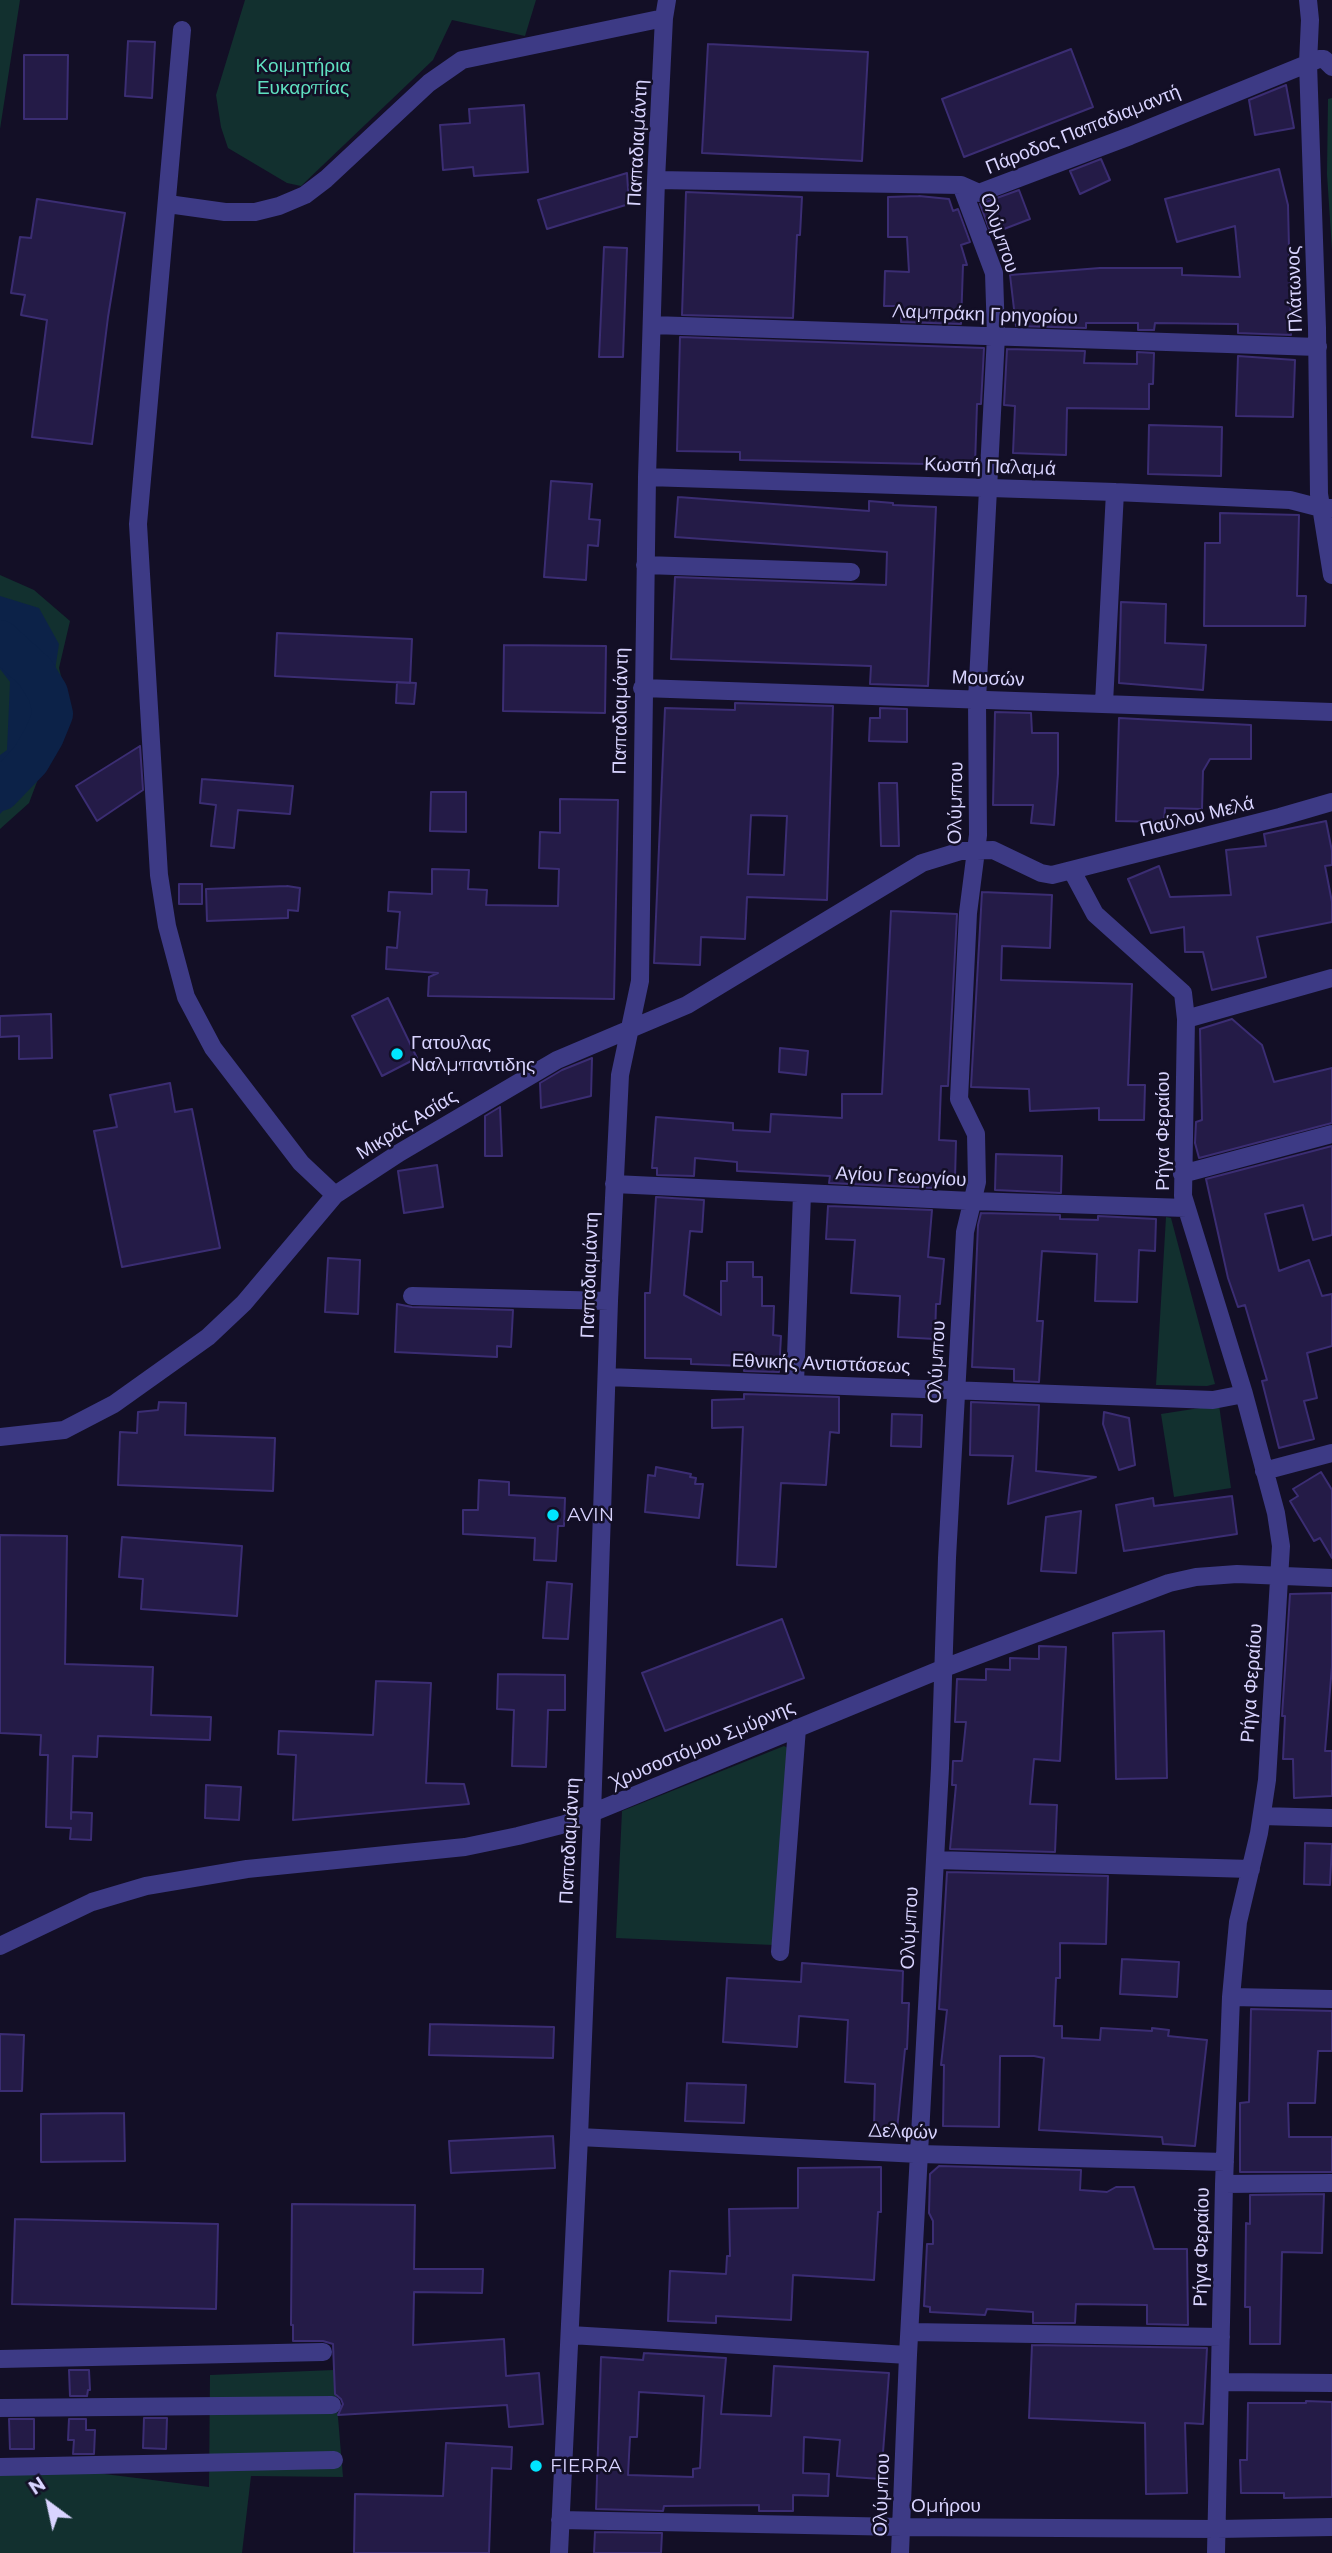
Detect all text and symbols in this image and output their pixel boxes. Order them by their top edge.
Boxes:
park label: Κοιμητήρια Ευκαρπίας [256,55,350,99]
street label: Παπαδιαμάντη [623,79,653,207]
street label: Πάροδος Παπαδιαμαντή [982,80,1184,180]
street label: Ολύμπου [975,190,1023,276]
street label: Πλάτωνος [1282,245,1308,333]
street label: Λαμπράκη Γρηγορίου [892,300,1078,330]
street label: Κωστή Παλαμά [924,453,1056,481]
street label: Παπαδιαμάντη [608,647,634,775]
street label: Μουσών [951,666,1025,692]
street label: Ολύμπου [944,761,968,845]
street label: Παύλου Μελά [1138,792,1256,842]
place label: Γατουλας Ναλμπαντιδης [411,1032,535,1076]
marker: Γατουλας Ναλμπαντιδης [389,1046,405,1062]
street label: Ρήγα Φεραίου [1152,1071,1174,1191]
street label: Μικράς Ασίας [353,1085,461,1165]
street label: Αγίου Γεωργίου [835,1162,967,1192]
street label: Παπαδιαμάντη [576,1211,604,1339]
street label: Ολύμπου [923,1320,951,1404]
street label: Εθνικής Αντιστάσεως [731,1349,911,1379]
place label: AVIN [567,1504,614,1526]
marker: AVIN [545,1507,561,1523]
street label: Ρήγα Φεραίου [1236,1623,1268,1743]
street label: Χρυσοστόμου Σμύρνης [607,1696,799,1794]
street label: Παπαδιαμάντη [555,1777,585,1905]
street label: Ολύμπου [896,1886,924,1970]
street label: Δελφών [868,2119,938,2145]
street label: Ρήγα Φεραίου [1190,2187,1214,2307]
street label: Ολύμπου [869,2453,895,2537]
place label: FIERRA [550,2455,622,2477]
marker: FIERRA [528,2458,544,2474]
north arrow [14,2469,84,2539]
text: N [25,2472,50,2500]
street label: Ομήρου [911,2495,981,2517]

